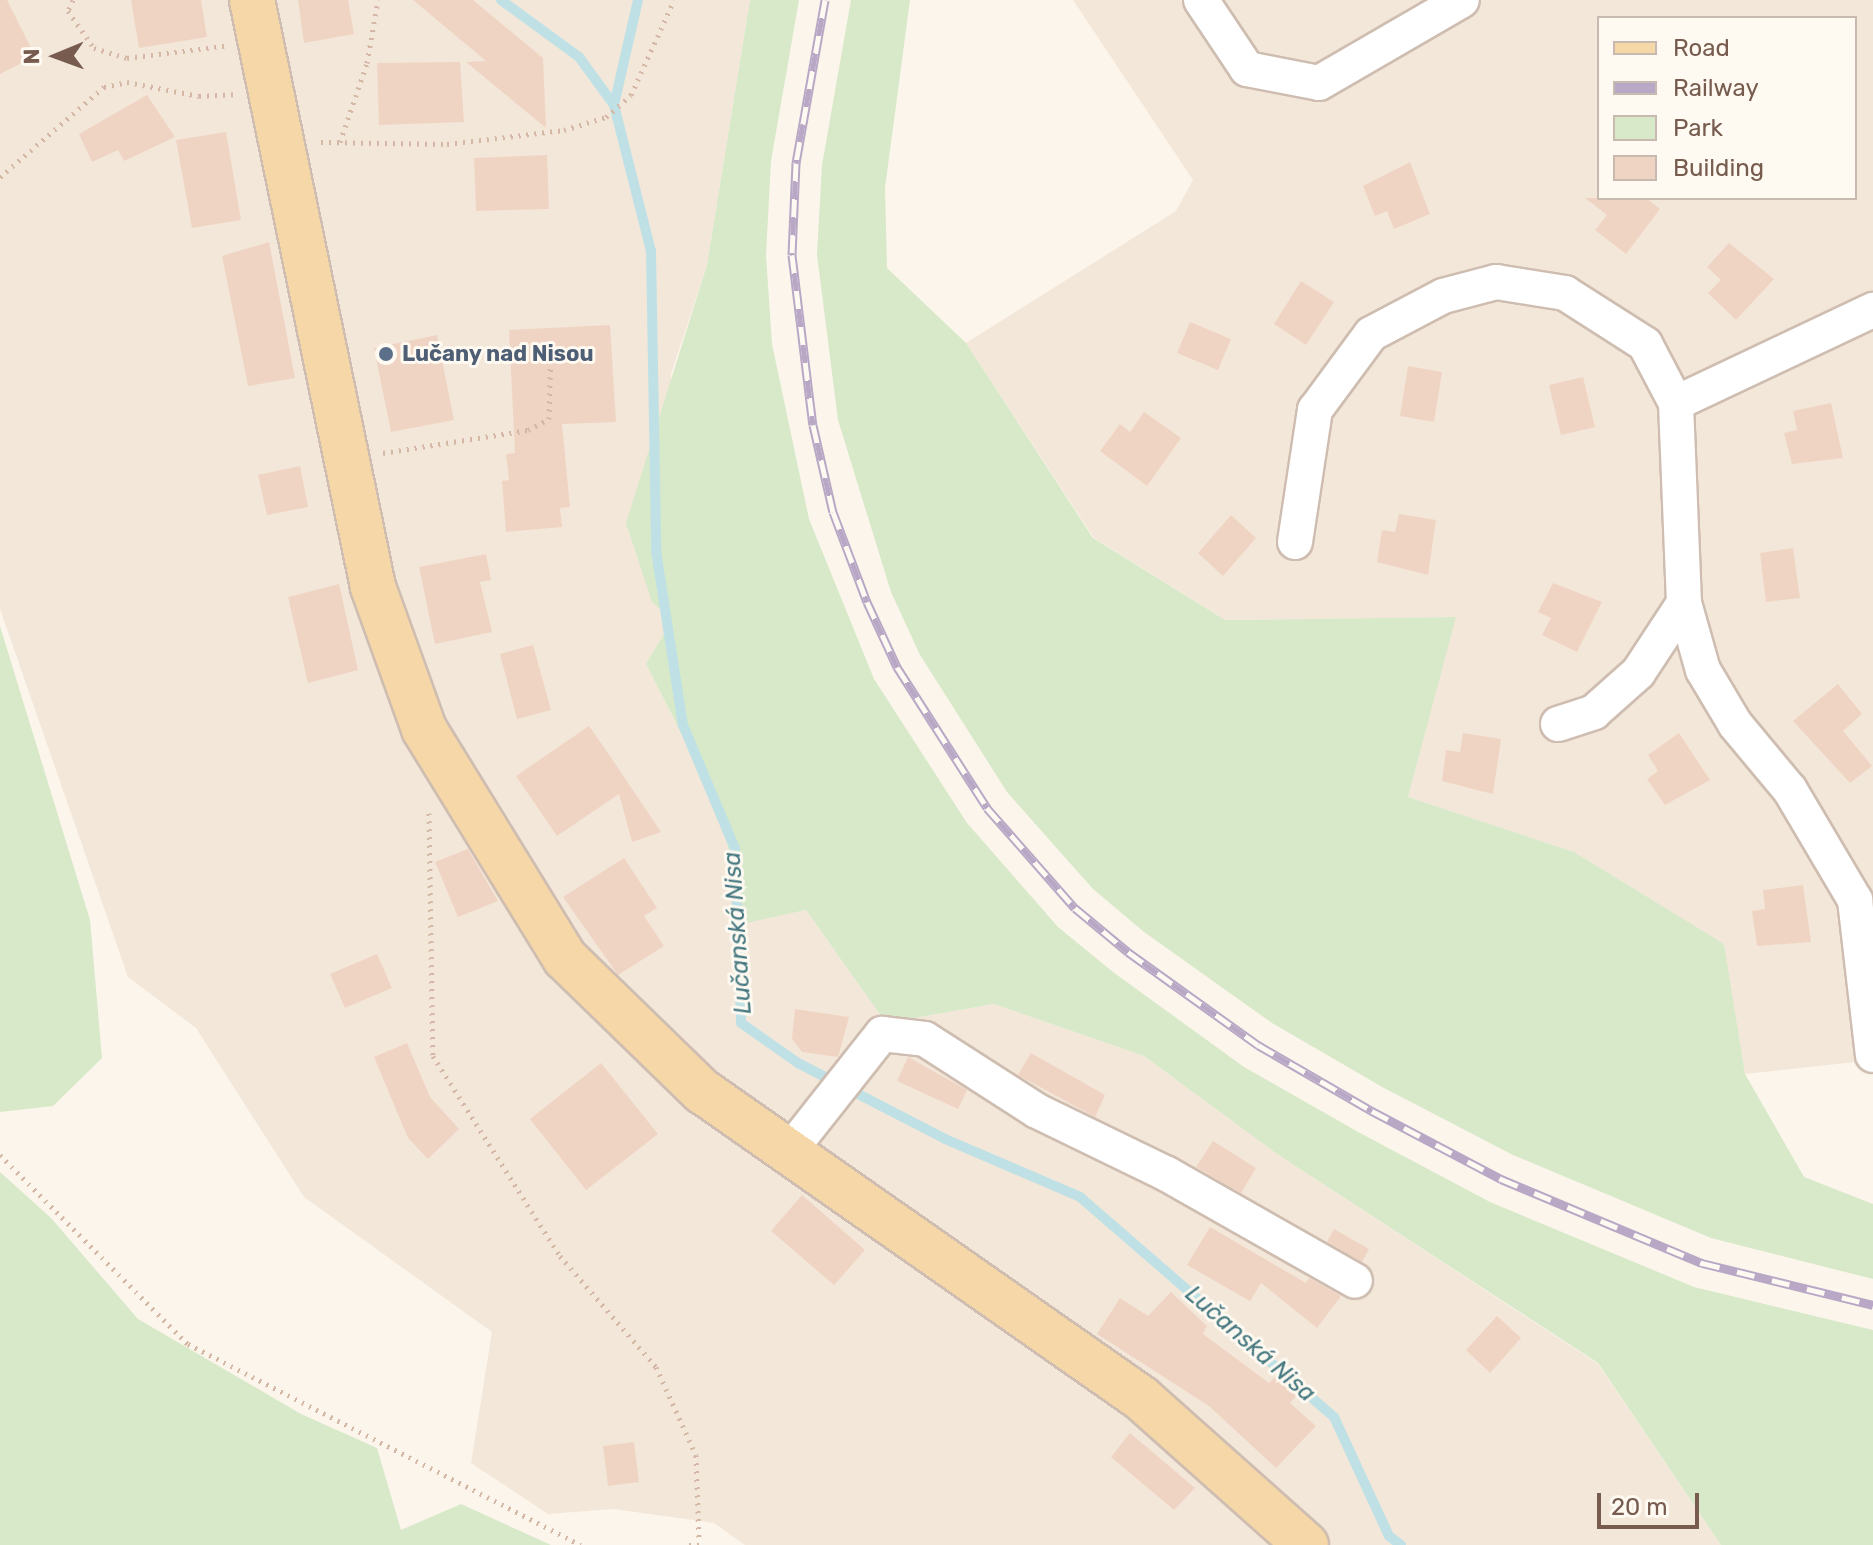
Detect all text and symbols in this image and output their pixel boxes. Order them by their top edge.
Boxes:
north arrow [16,16,96,96]
legend [1597,16,1857,200]
text: Road [1673,34,1730,62]
text: N [18,48,45,65]
text: Railway [1673,74,1759,102]
text: Park [1673,114,1723,142]
text: Building [1673,154,1764,182]
place label: Lučany nad Nisou [402,341,594,367]
marker: Lučany nad Nisou [377,345,395,363]
water label: Lučanská Nisa [718,851,758,1015]
water label: Lučanská Nisa [1179,1280,1321,1408]
scale bar [1601,1477,1703,1527]
text: 20 m [1611,1493,1668,1521]

